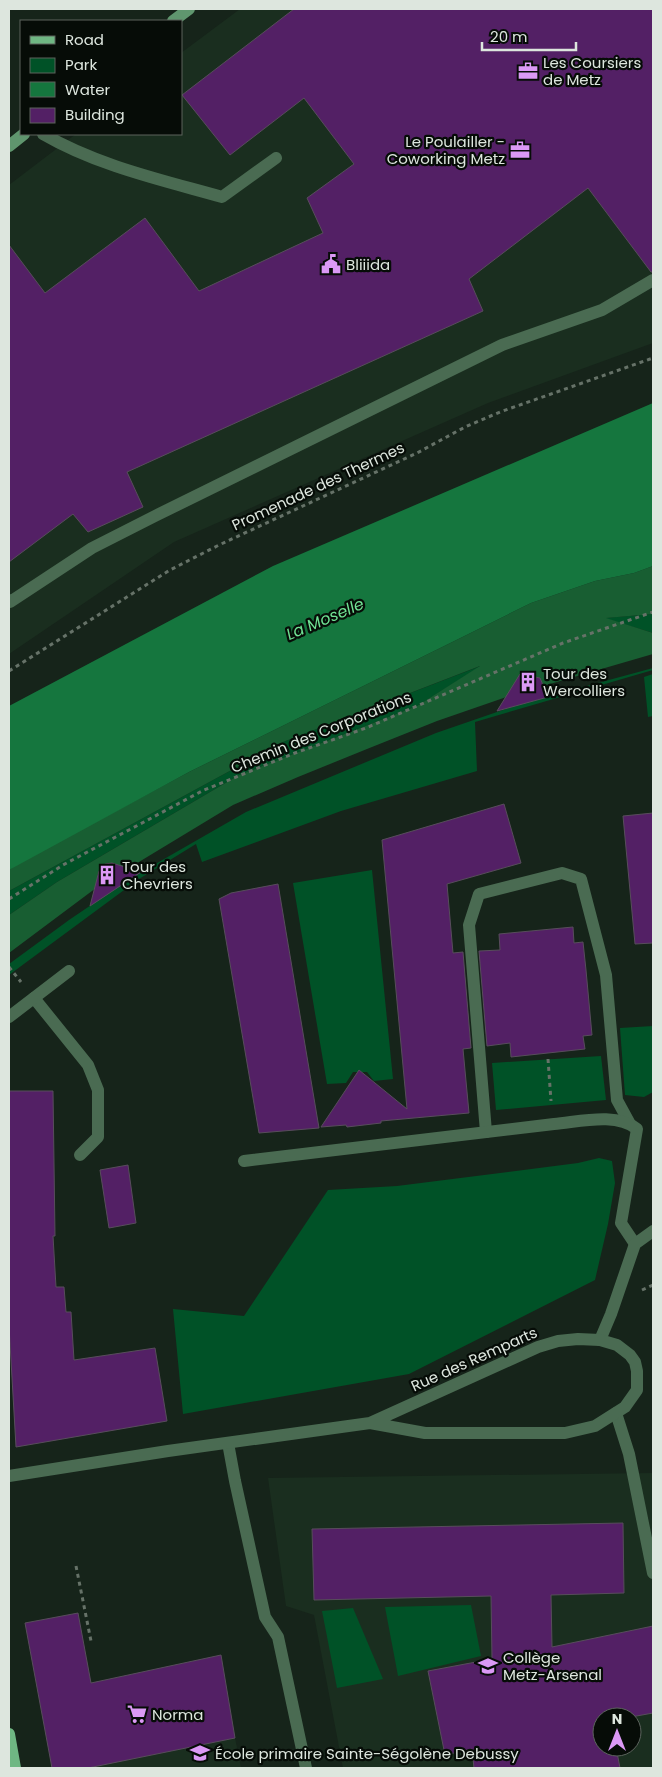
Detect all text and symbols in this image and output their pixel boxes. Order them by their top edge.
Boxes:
legend [20,20,182,135]
scale bar [482,20,576,52]
text: 20 m [490,26,528,47]
text: Road [65,29,104,50]
place label: Les Coursiers de Metz [543,52,641,90]
text: Park [65,54,97,75]
office icon: Les Coursiers de Metz [517,60,539,82]
text: Water [65,79,111,100]
text: Building [65,104,125,125]
place label: Le Poulailler - Coworking Metz [387,131,505,169]
office icon: Le Poulailler - Coworking Metz [509,139,531,161]
public building icon: Bliiida [320,253,342,275]
place label: Bliiida [346,254,390,275]
street label: Promenade des Thermes [228,437,408,535]
water label: La Moselle [282,592,368,646]
place label: Tour des Wercolliers [543,663,625,701]
building icon: Tour des Wercolliers [517,671,539,693]
street label: Chemin des Corporations [228,686,415,778]
place label: Tour des Chevriers [122,856,193,894]
building icon: Tour des Chevriers [96,864,118,886]
street label: Rue des Remparts [407,1322,541,1396]
place label: Collège Metz-Arsenal [503,1647,602,1685]
school or university icon: Collège Metz-Arsenal [477,1655,499,1677]
supermarket icon: Norma [126,1703,148,1725]
place label: Norma [152,1704,203,1725]
north arrow [592,1707,642,1757]
text: N [612,1709,622,1729]
school or university icon: École primaire Sainte-Ségolène Debussy [189,1742,211,1764]
place label: École primaire Sainte-Ségolène Debussy [215,1743,519,1764]

